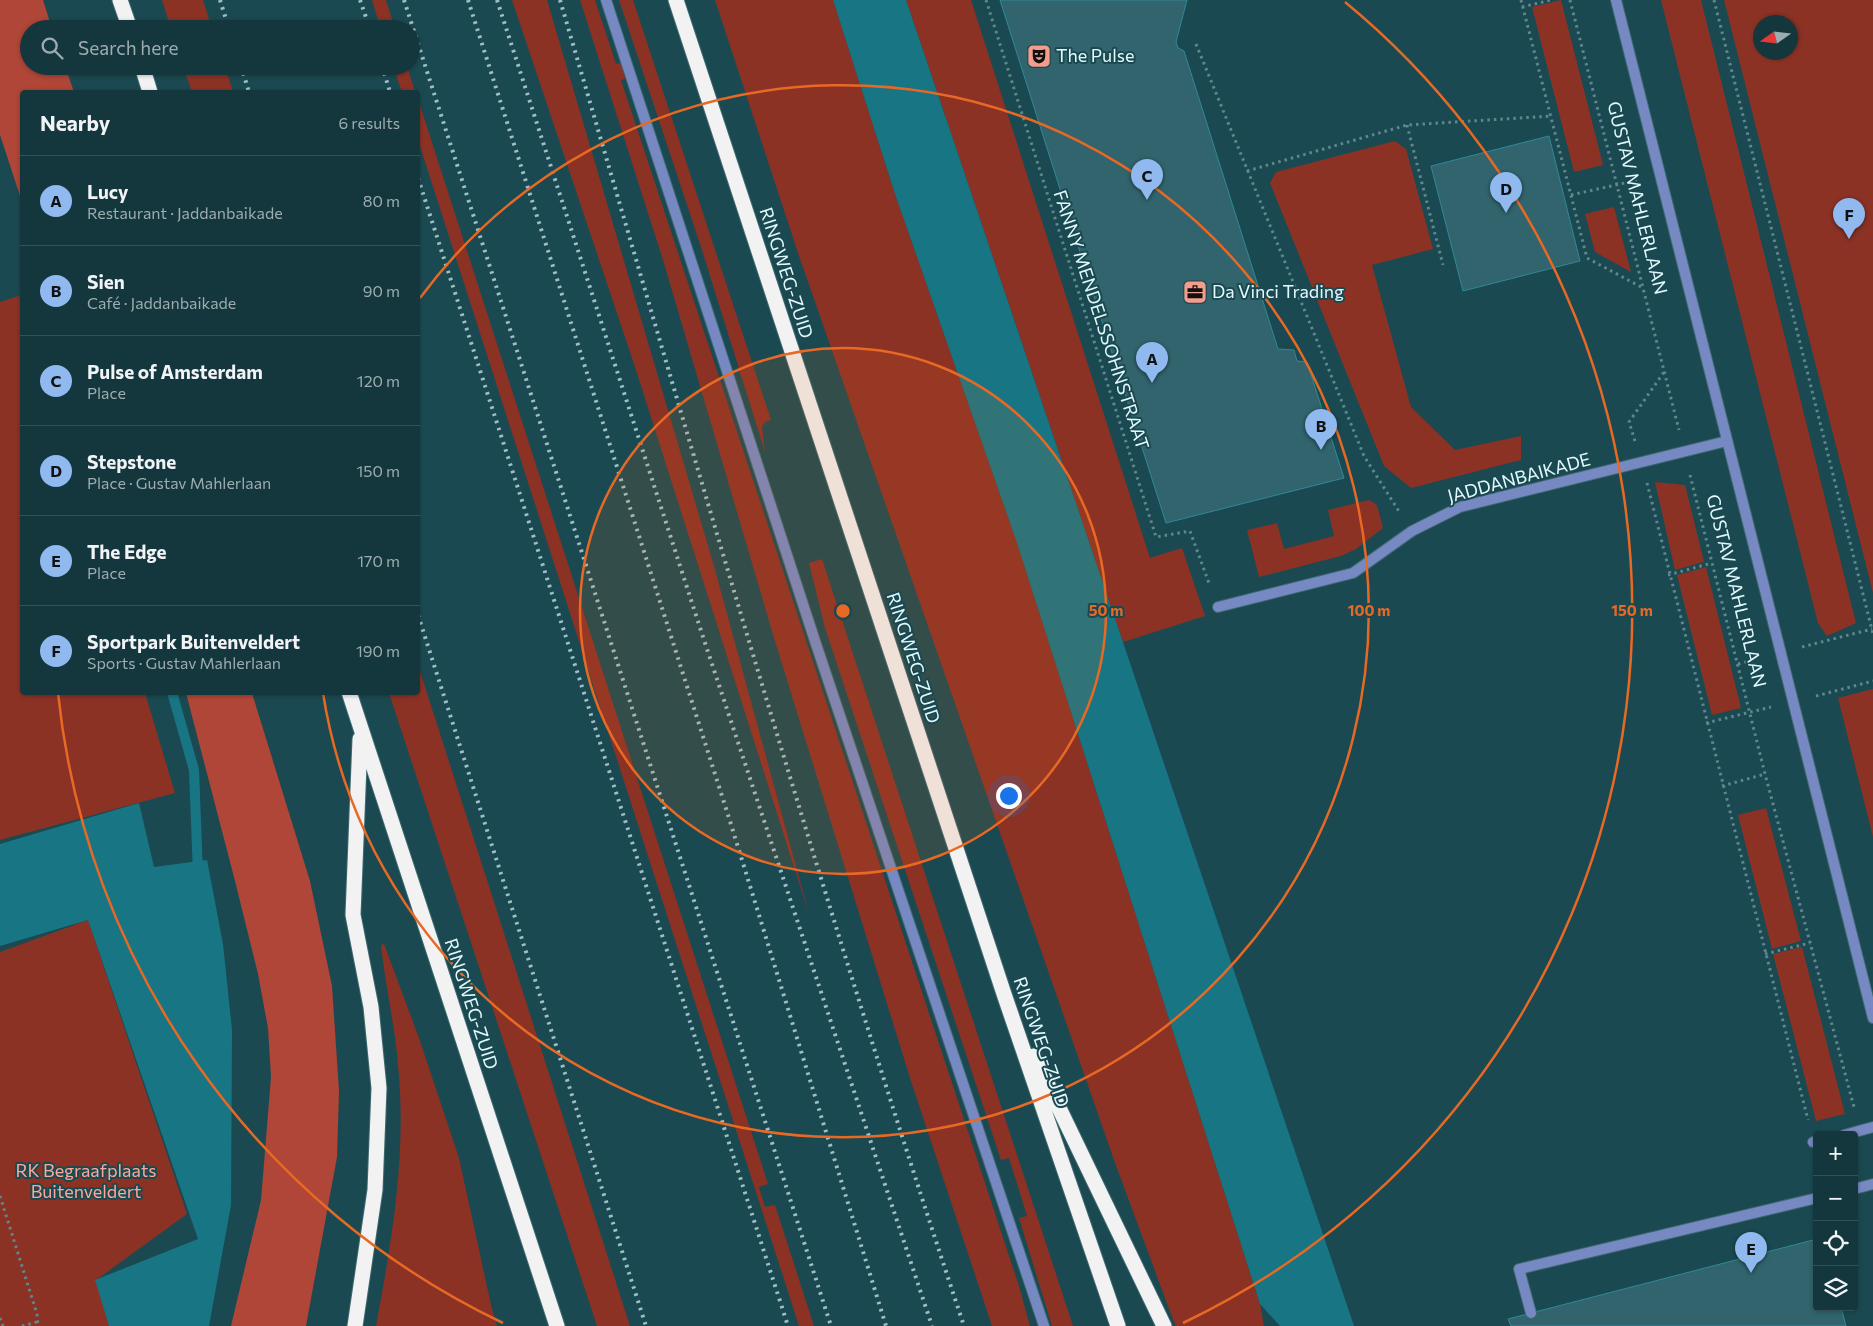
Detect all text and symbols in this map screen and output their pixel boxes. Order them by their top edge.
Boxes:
north arrow [1753,15,1798,60]
search box [20,20,420,75]
icon: search [38,34,66,62]
text: Search here [78,36,178,59]
theatre icon: The Pulse [1026,43,1052,69]
place label: The Pulse [1056,44,1134,66]
street label: GUSTAV MAHLERLAAN [1603,99,1673,297]
text: Nearby [40,110,110,135]
text: 6 results [339,113,400,132]
pin: C [1131,159,1163,200]
pin: D [1490,172,1522,213]
text: Lucy [87,180,129,203]
street label: FANNY MENDELSSOHNSTRAAT [1049,187,1153,453]
text: A [50,191,62,210]
text: 80 m [363,191,400,210]
pin: F [1833,198,1865,239]
text: Restaurant · Jaddanbaikade [87,203,283,222]
street label: RINGWEG-ZUID [755,204,818,341]
text: Sien [87,270,125,293]
office icon: Da Vinci Trading [1182,279,1208,305]
place label: Da Vinci Trading [1212,280,1344,302]
text: B [51,281,61,300]
text: 90 m [363,281,400,300]
text: Café · Jaddanbaikade [87,293,236,312]
pin: A [1136,342,1168,383]
text: Pulse of Amsterdam [87,360,263,383]
text: C [51,371,61,390]
text: 120 m [357,371,400,390]
text: Place [87,383,126,402]
pin: B [1305,409,1337,450]
street label: JADDANBAIKADE [1445,447,1593,507]
text: Stepstone [87,450,176,473]
text: D [50,461,62,480]
text: 150 m [357,461,400,480]
text: Place · Gustav Mahlerlaan [87,473,271,492]
street label: GUSTAV MAHLERLAAN [1702,492,1772,690]
text: The Edge [87,540,167,563]
text: E [51,551,61,570]
text: 170 m [357,551,400,570]
text: Place [87,563,126,582]
street label: RINGWEG-ZUID [882,589,945,726]
text: 50 m [1089,601,1123,619]
text: 100 m [1348,601,1390,619]
text: 150 m [1611,601,1653,619]
centre of rings [834,602,852,620]
text: Sportpark Buitenveldert [87,630,300,653]
text: F [51,641,61,660]
text: 190 m [356,641,400,660]
text: Sports · Gustav Mahlerlaan [87,653,281,672]
your location [996,783,1022,809]
street label: RINGWEG-ZUID [440,935,503,1072]
street label: RINGWEG-ZUID [1009,974,1075,1110]
map controls [1813,1131,1858,1311]
button: + [1813,1131,1858,1176]
park label: RK Begraafplaats Buitenveldert [15,1159,157,1202]
button: − [1813,1176,1858,1221]
button: locate [1813,1221,1858,1266]
pin: E [1735,1232,1767,1273]
button: layers [1813,1266,1858,1311]

